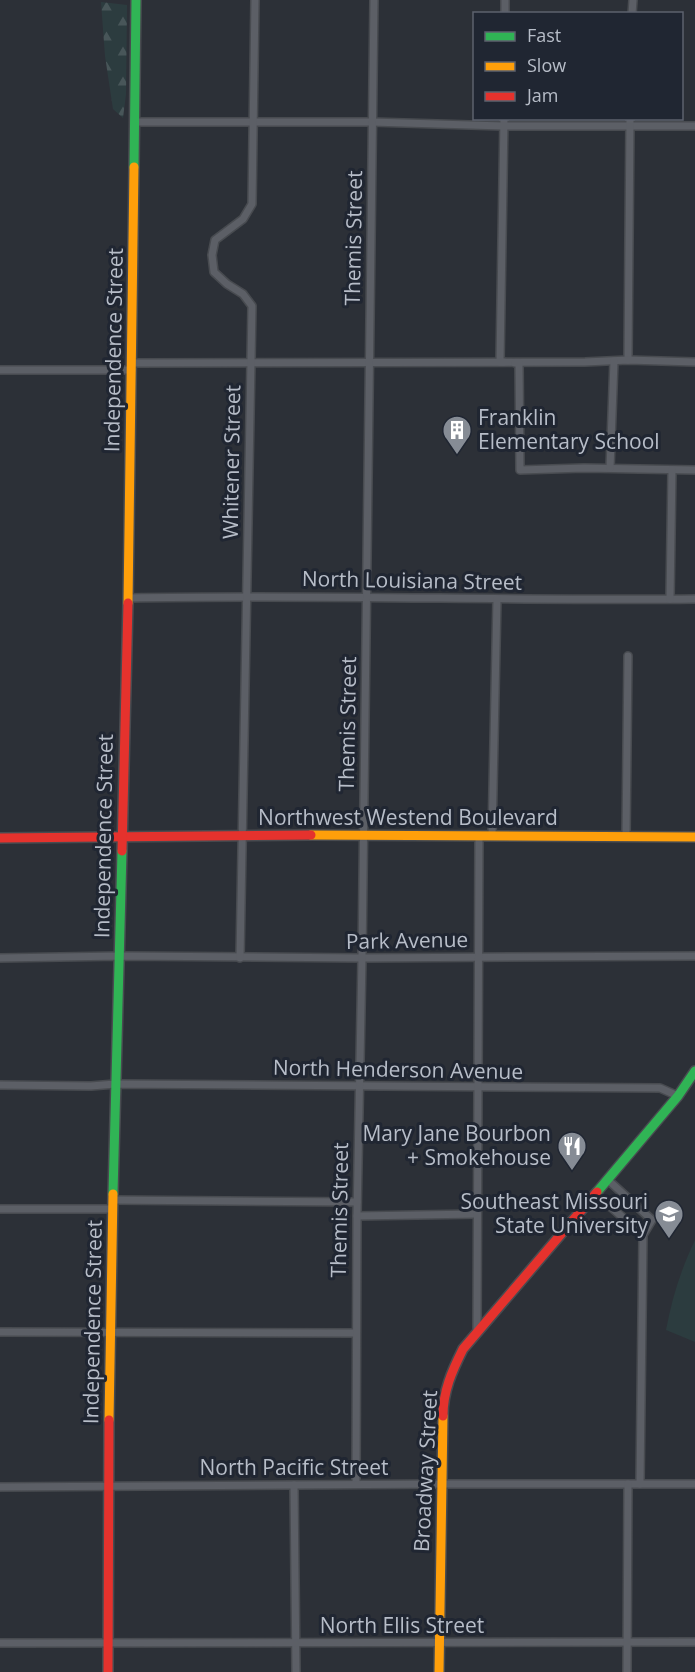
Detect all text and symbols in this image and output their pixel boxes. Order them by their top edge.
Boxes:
legend [473,12,683,120]
text: Fast [527,23,561,47]
text: Slow [527,53,566,77]
text: Jam [525,83,559,107]
street label: Themis Street [338,170,368,306]
street label: Independence Street [97,248,129,452]
street label: Whitener Street [216,385,246,539]
place label: Franklin Elementary School [478,403,660,455]
building icon: Franklin Elementary School [441,414,473,456]
street label: North Louisiana Street [302,564,522,596]
street label: Themis Street [332,656,362,792]
street label: Independence Street [87,734,119,938]
street label: Northwest Westend Boulevard [258,803,558,831]
street label: Park Avenue [346,925,468,955]
street label: North Henderson Avenue [273,1053,523,1085]
place label: Mary Jane Bourbon + Smokehouse [362,1119,551,1171]
restaurant icon: Mary Jane Bourbon + Smokehouse [556,1130,588,1172]
street label: Themis Street [324,1142,354,1278]
place label: Southeast Missouri State University [461,1187,648,1239]
school or university icon: Southeast Missouri State University [653,1198,685,1240]
street label: Independence Street [76,1220,108,1424]
street label: Broadway Street [407,1389,443,1553]
street label: North Pacific Street [199,1453,389,1481]
street label: North Ellis Street [320,1611,484,1639]

